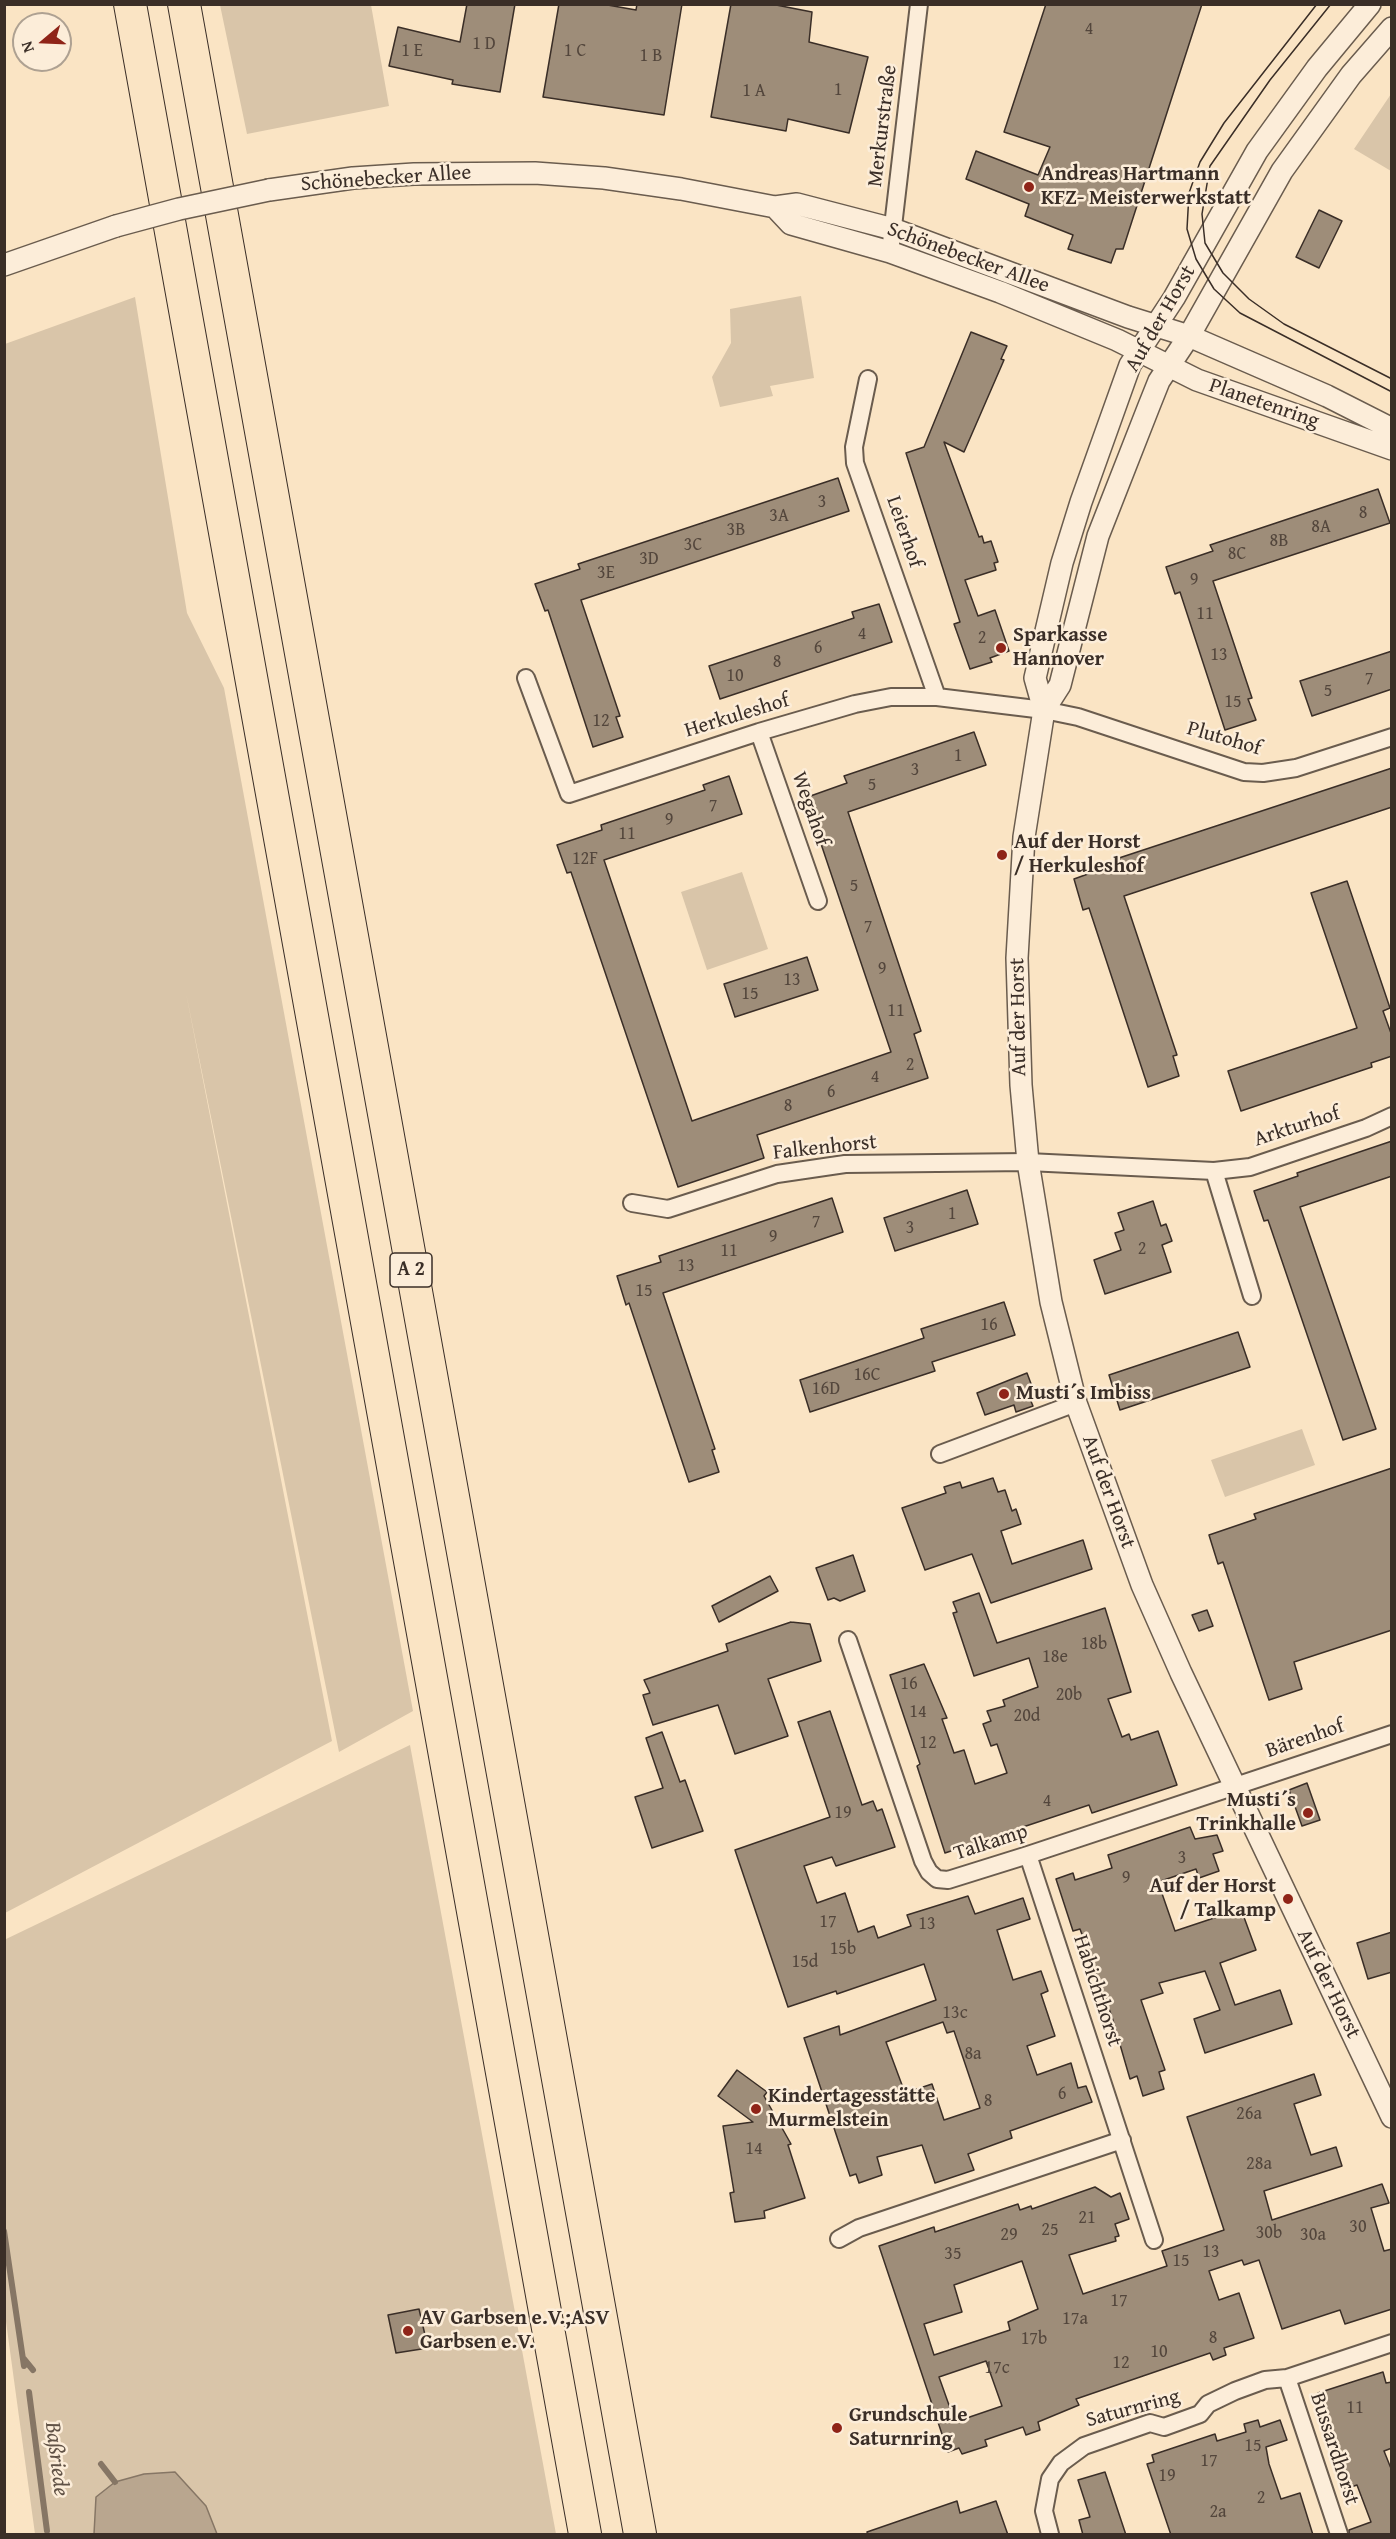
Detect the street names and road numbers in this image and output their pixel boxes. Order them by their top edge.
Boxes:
street label: Merkurstraße [863,64,903,188]
street label: Schönebecker Allee [300,160,472,198]
street label: Schönebecker Allee [883,217,1053,299]
street label: Auf der Horst [1120,261,1202,377]
street label: Planetenring [1206,373,1322,435]
street label: Leierhof [880,493,928,571]
street label: Herkuleshof [682,688,792,744]
street label: Plutohof [1184,716,1264,762]
street label: Wegahof [786,769,834,849]
street label: Auf der Horst [1005,957,1033,1077]
street label: Arkturhof [1251,1101,1343,1153]
street label: Falkenhorst [772,1130,878,1166]
road number: A 2 [390,1253,432,1287]
street label: Auf der Horst [1076,1432,1140,1552]
street label: Bärenhof [1263,1714,1347,1764]
street label: Talkamp [951,1819,1031,1867]
street label: Auf der Horst [1291,1925,1365,2043]
street label: Habichthorst [1067,1932,1127,2050]
street label: Saturnring [1083,2384,1183,2434]
street label: Bussardhorst [1304,2390,1364,2508]

